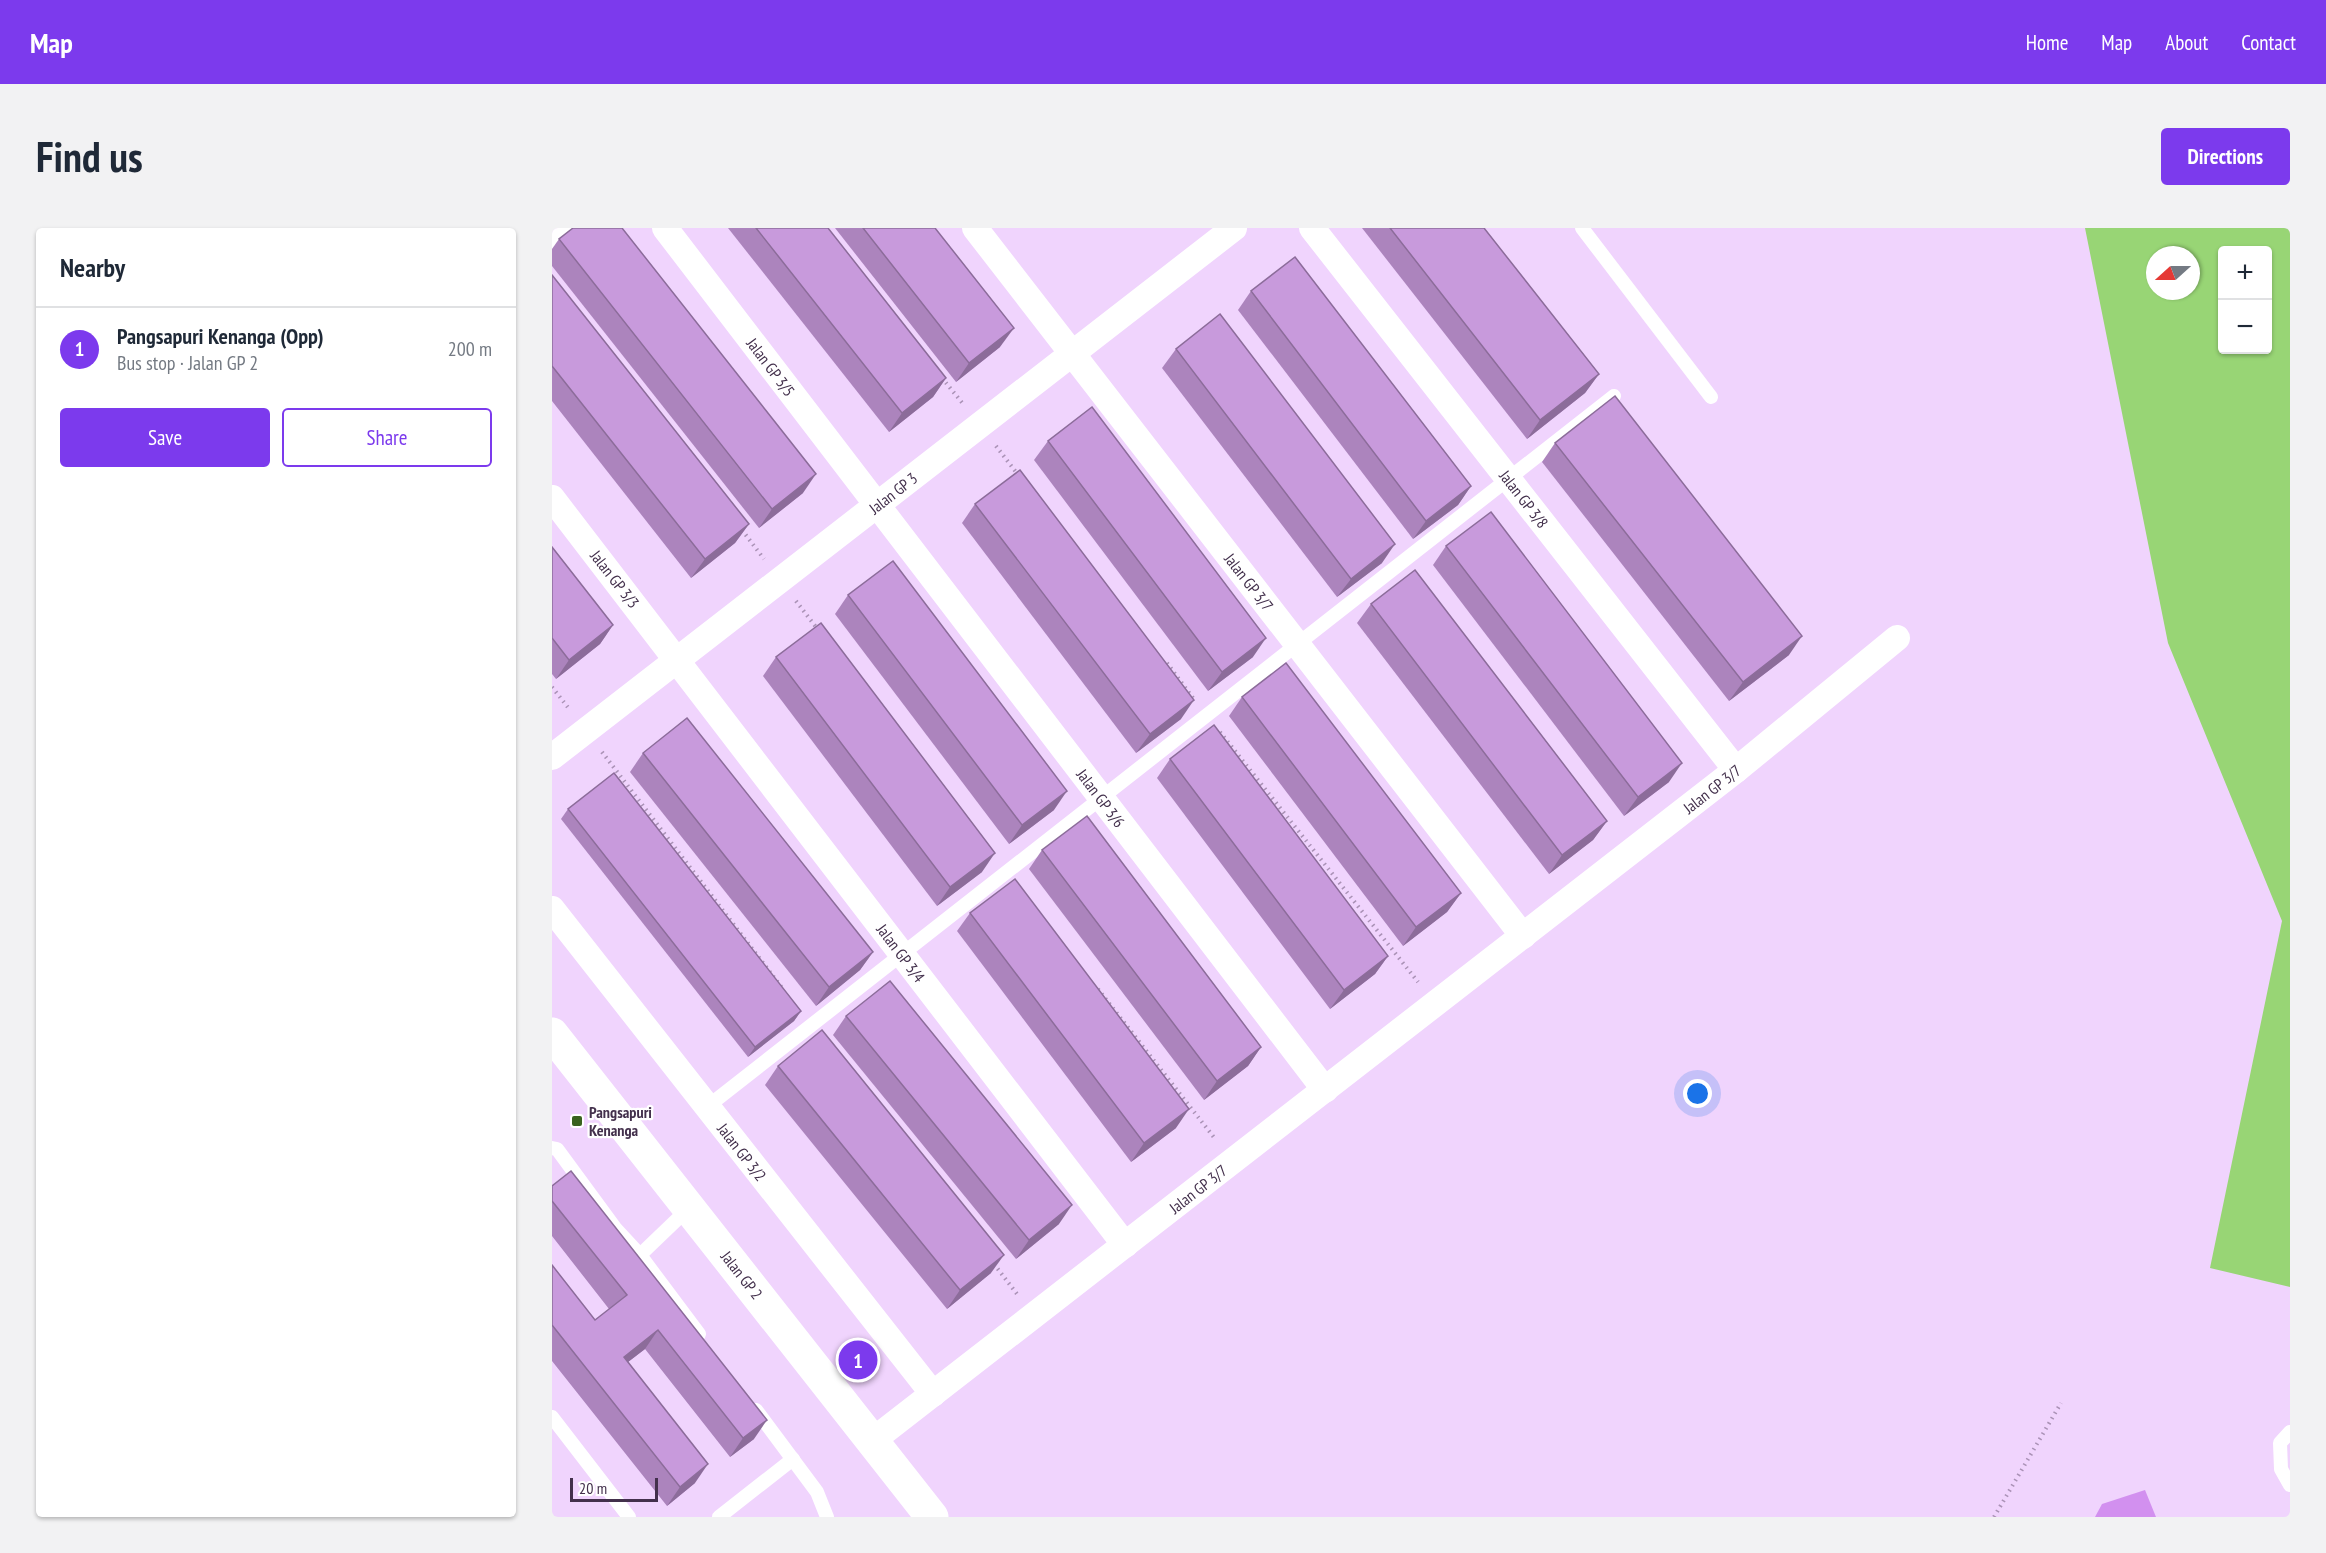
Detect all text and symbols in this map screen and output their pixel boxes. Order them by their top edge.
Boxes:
text: Map [30,24,73,61]
text: Home [2026,29,2068,56]
text: Map [2101,29,2132,56]
text: About [2165,29,2208,56]
text: Contact [2241,29,2296,56]
button: Directions [2161,128,2290,185]
text: Find us [36,129,143,184]
north arrow [2146,246,2200,300]
map controls [2218,246,2272,354]
button: + [2218,246,2272,300]
text: Nearby [60,251,125,284]
button: − [2218,300,2272,354]
text: Pangsapuri Kenanga (Opp) [117,322,324,350]
street label: Jalan GP 3/5 [742,333,799,400]
text: 1 [75,336,84,362]
text: 200 m [448,336,492,362]
text: Bus stop · Jalan GP 2 [117,350,258,376]
button: Save [60,408,270,467]
button: Share [282,408,492,467]
street label: Jalan GP 3/8 [1495,465,1553,532]
street label: Jalan GP 3 [864,468,921,519]
street label: Jalan GP 3/3 [586,545,644,612]
street label: Jalan GP 3/7 [1220,548,1278,615]
street label: Jalan GP 3/7 [1678,760,1745,818]
street label: Jalan GP 3/6 [1072,764,1129,831]
street label: Jalan GP 3/4 [872,919,929,986]
your location [1683,1079,1712,1108]
place label: Pangsapuri Kenanga [589,1102,652,1140]
marker: Pangsapuri Kenanga [570,1114,584,1128]
street label: Jalan GP 3/2 [713,1118,771,1185]
street label: Jalan GP 3/7 [1164,1160,1231,1218]
street label: Jalan GP 2 [716,1246,767,1303]
pin: 1 [838,1338,878,1382]
scale bar [570,1475,658,1502]
text: 20 m [579,1478,607,1498]

